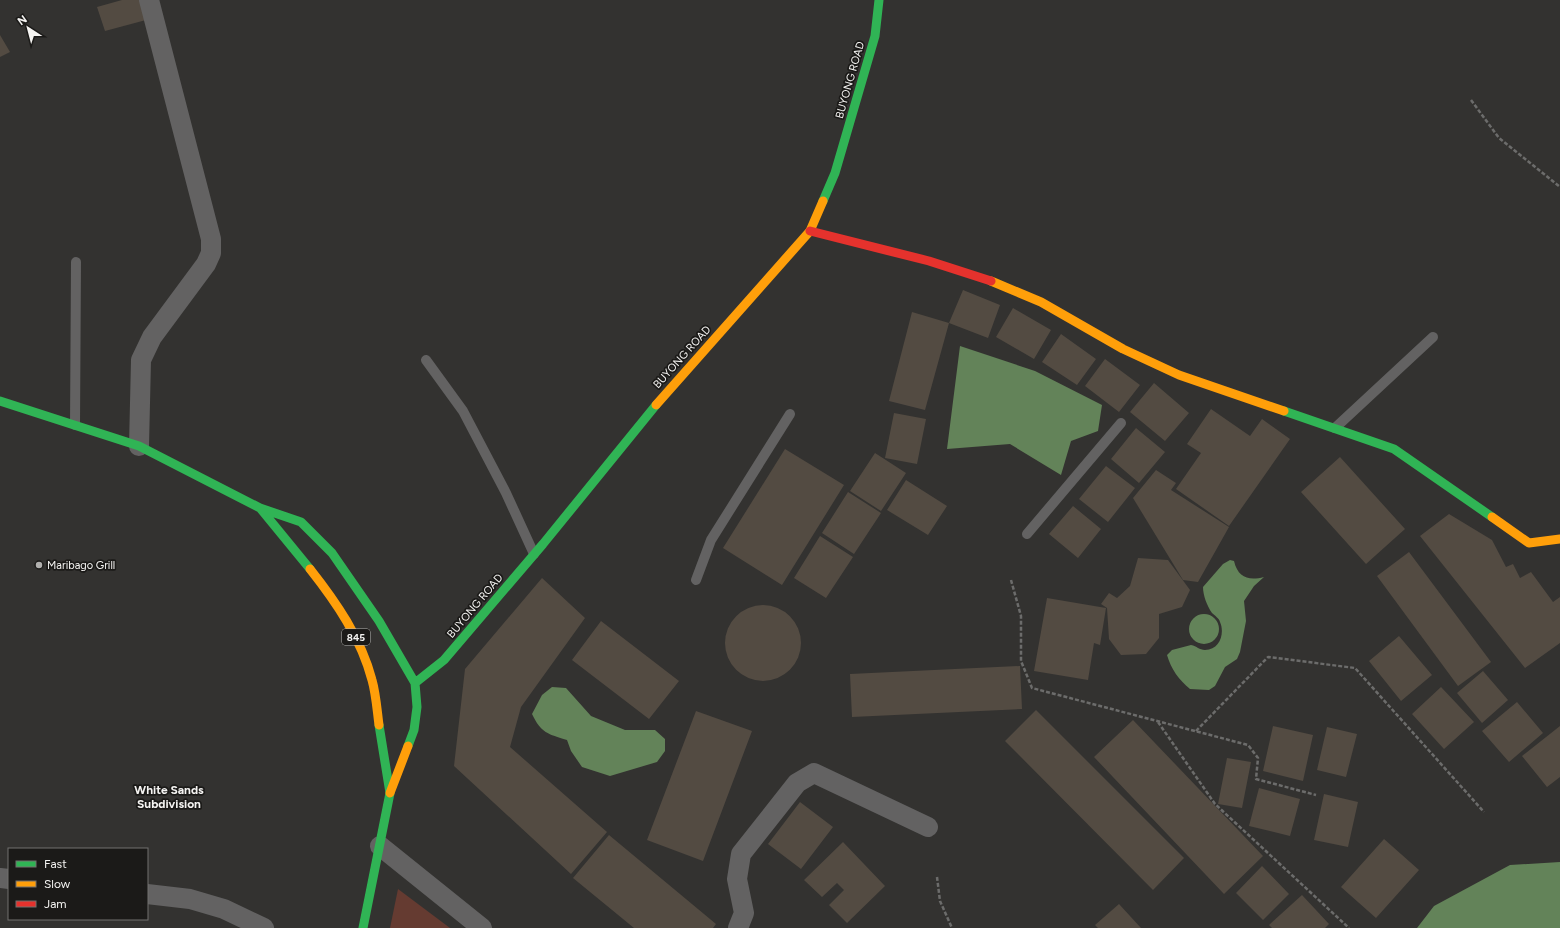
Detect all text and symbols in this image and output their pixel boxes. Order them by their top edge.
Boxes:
north arrow [8,8,48,48]
text: N [15,13,30,28]
street label: BUYONG ROAD [833,40,867,120]
street label: BUYONG ROAD [651,323,714,391]
place label: Maribago Grill [47,559,115,572]
marker: Maribago Grill [34,560,44,570]
street label: BUYONG ROAD [444,571,506,641]
road number: 845 [342,629,370,645]
district label: White Sands Subdivision [134,783,204,811]
legend [8,848,148,920]
text: Fast [44,857,67,871]
text: Slow [44,877,71,891]
text: Jam [44,897,67,911]

